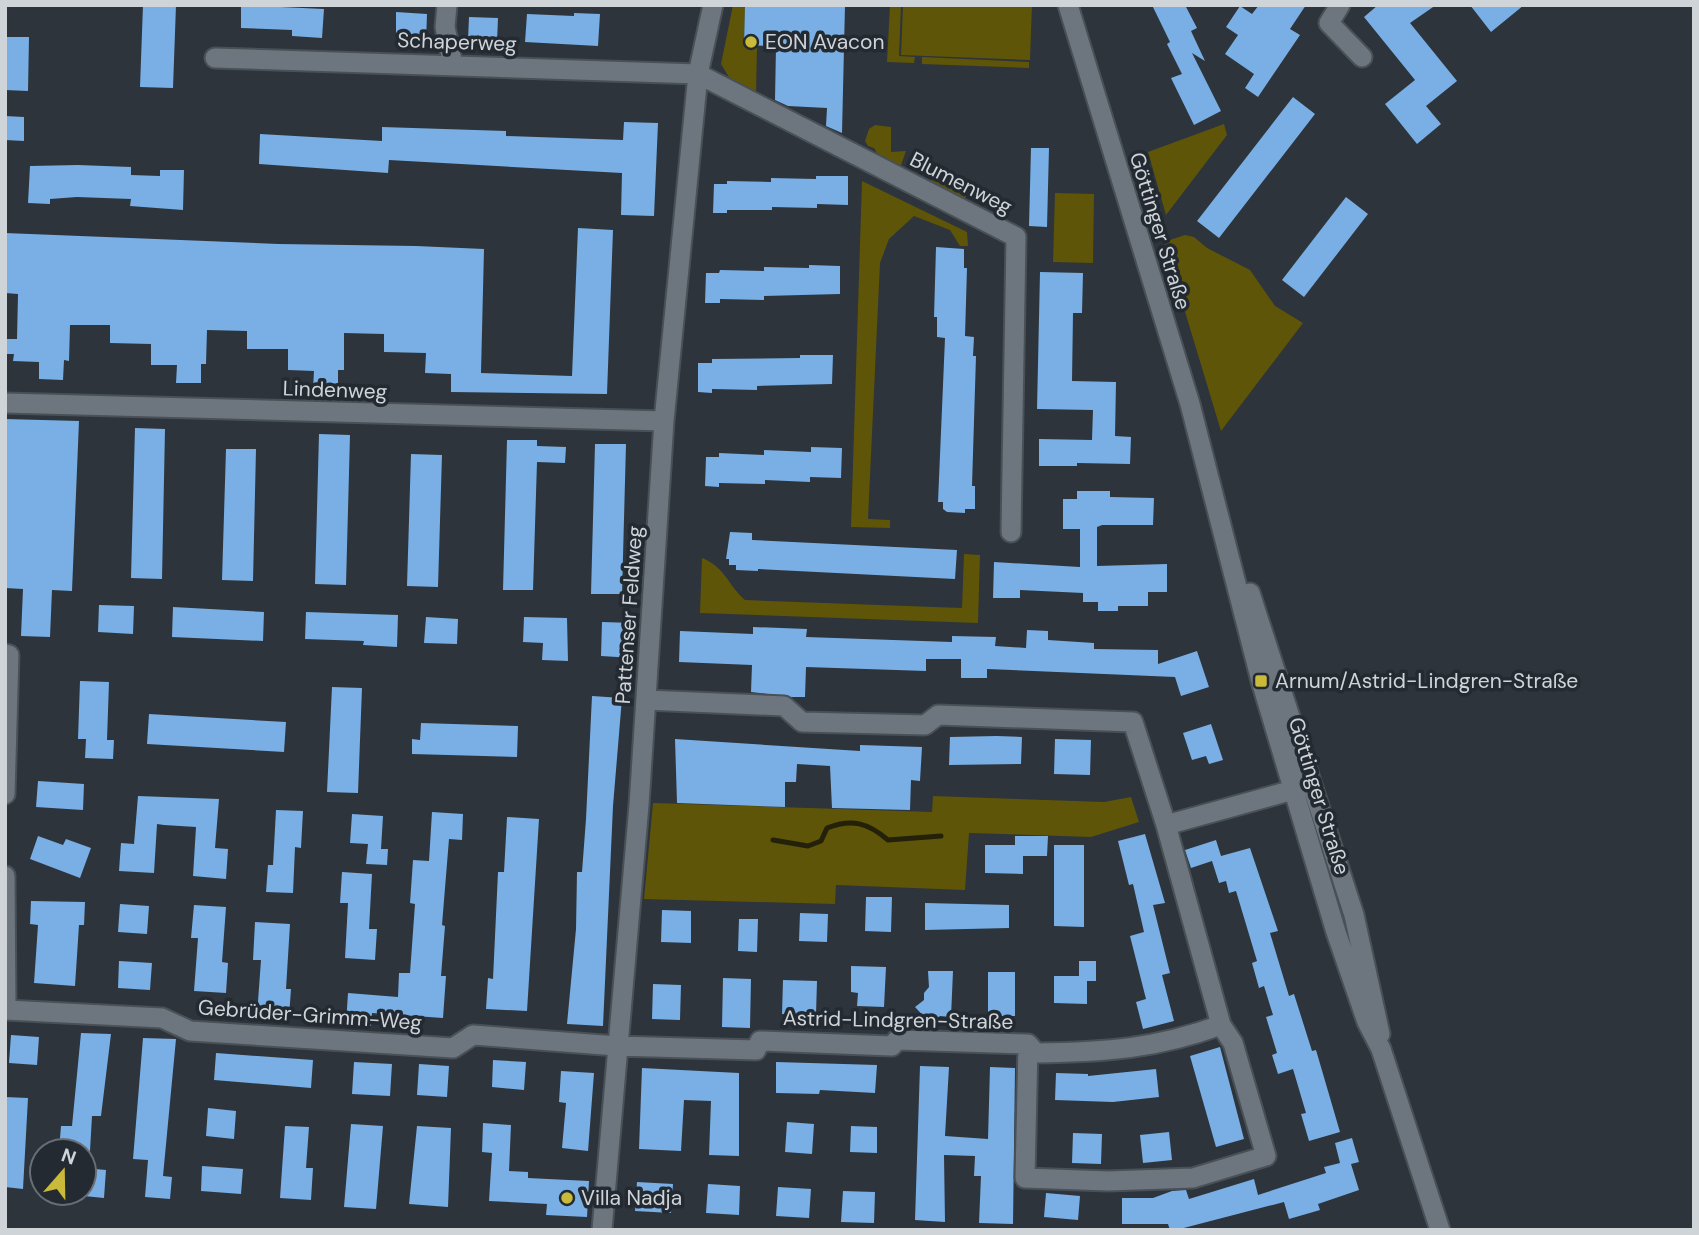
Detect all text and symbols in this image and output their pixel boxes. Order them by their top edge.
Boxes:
street label: Schaperweg [397,26,518,58]
place label: EON Avacon [765,28,885,56]
marker: EON Avacon [743,34,759,50]
street label: Blumenweg [905,145,1017,221]
street label: Göttinger Straße [1123,149,1197,313]
street label: Lindenweg [282,374,388,406]
street label: Pattenser Feldweg [609,525,649,705]
place label: Arnum/Astrid-Lindgren-Straße [1275,667,1578,695]
marker: Arnum/Astrid-Lindgren-Straße [1253,673,1269,689]
street label: Göttinger Straße [1282,714,1356,878]
street label: Gebrüder-Grimm-Weg [197,993,423,1037]
street label: Astrid-Lindgren-Straße [783,1004,1014,1036]
north arrow [28,1137,98,1207]
text: N [58,1142,79,1171]
place label: Villa Nadja [581,1184,682,1212]
marker: Villa Nadja [559,1190,575,1206]

